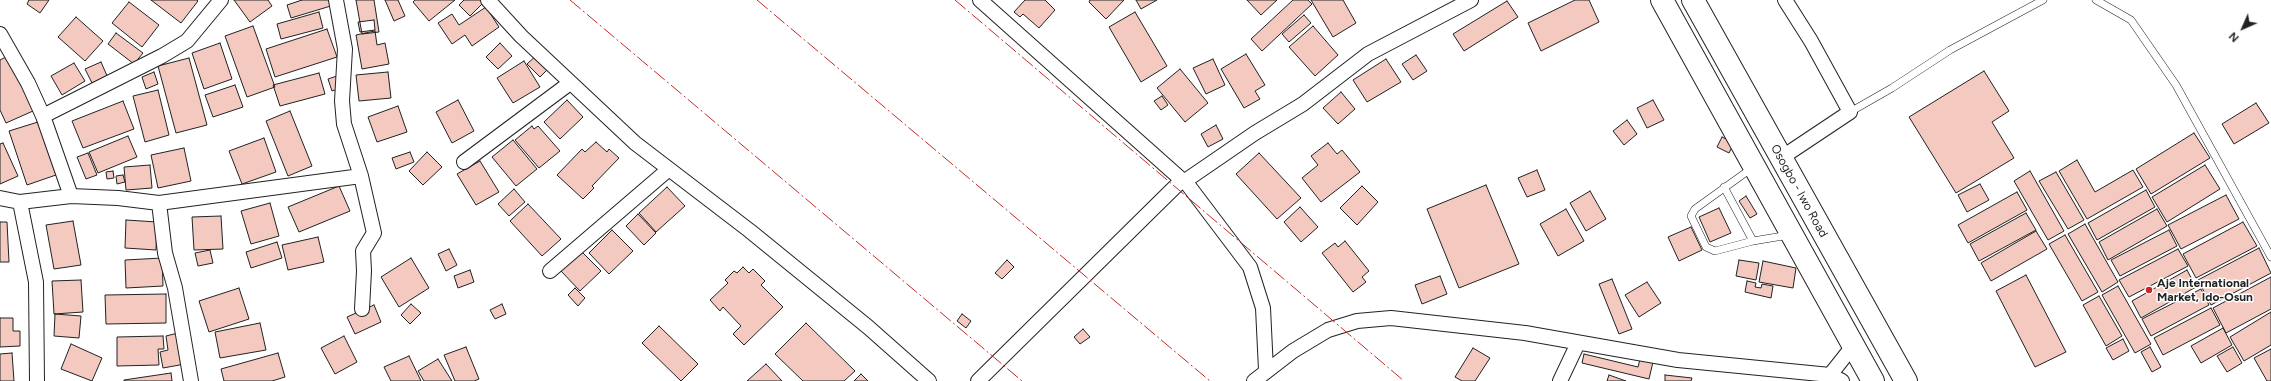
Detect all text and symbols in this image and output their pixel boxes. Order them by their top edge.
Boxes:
north arrow [2223,8,2263,48]
text: N [2227,29,2242,44]
street label: Osogbo - Iwo Road [1768,142,1830,240]
place label: Aje International Market, Ido-Osun [2157,276,2253,304]
marker: Aje International Market, Ido-Osun [2144,285,2154,295]

